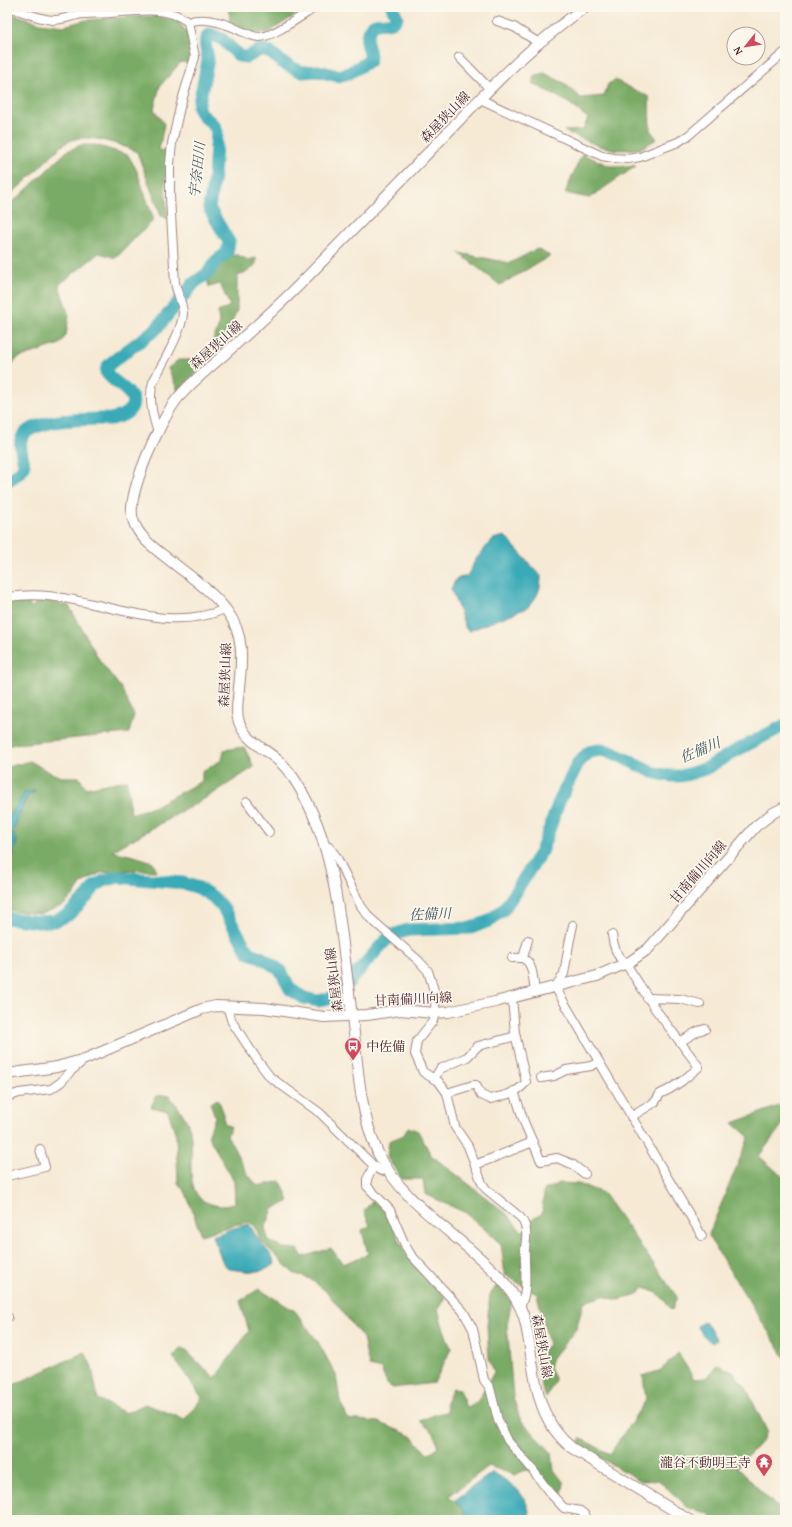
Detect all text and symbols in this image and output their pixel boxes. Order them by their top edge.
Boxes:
north arrow [726,26,766,66]
text: N [728,43,746,58]
street label: 森屋狭山線 [416,87,474,147]
water label: 宇奈田川 [184,139,210,199]
street label: 森屋狭山線 [185,316,247,374]
street label: 森屋狭山線 [214,642,236,708]
water label: 佐備川 [677,732,725,767]
street label: 甘南備川向線 [665,836,731,908]
water label: 佐備川 [409,903,453,925]
street label: 森屋狭山線 [321,947,347,1013]
street label: 甘南備川向線 [374,987,452,1011]
bus stop icon: 中佐備 [343,1036,363,1061]
place label: 中佐備 [366,1037,405,1056]
street label: 森屋狭山線 [527,1312,557,1380]
temple icon: 瀧谷不動明王寺 [754,1452,774,1477]
place label: 瀧谷不動明王寺 [660,1453,751,1472]

